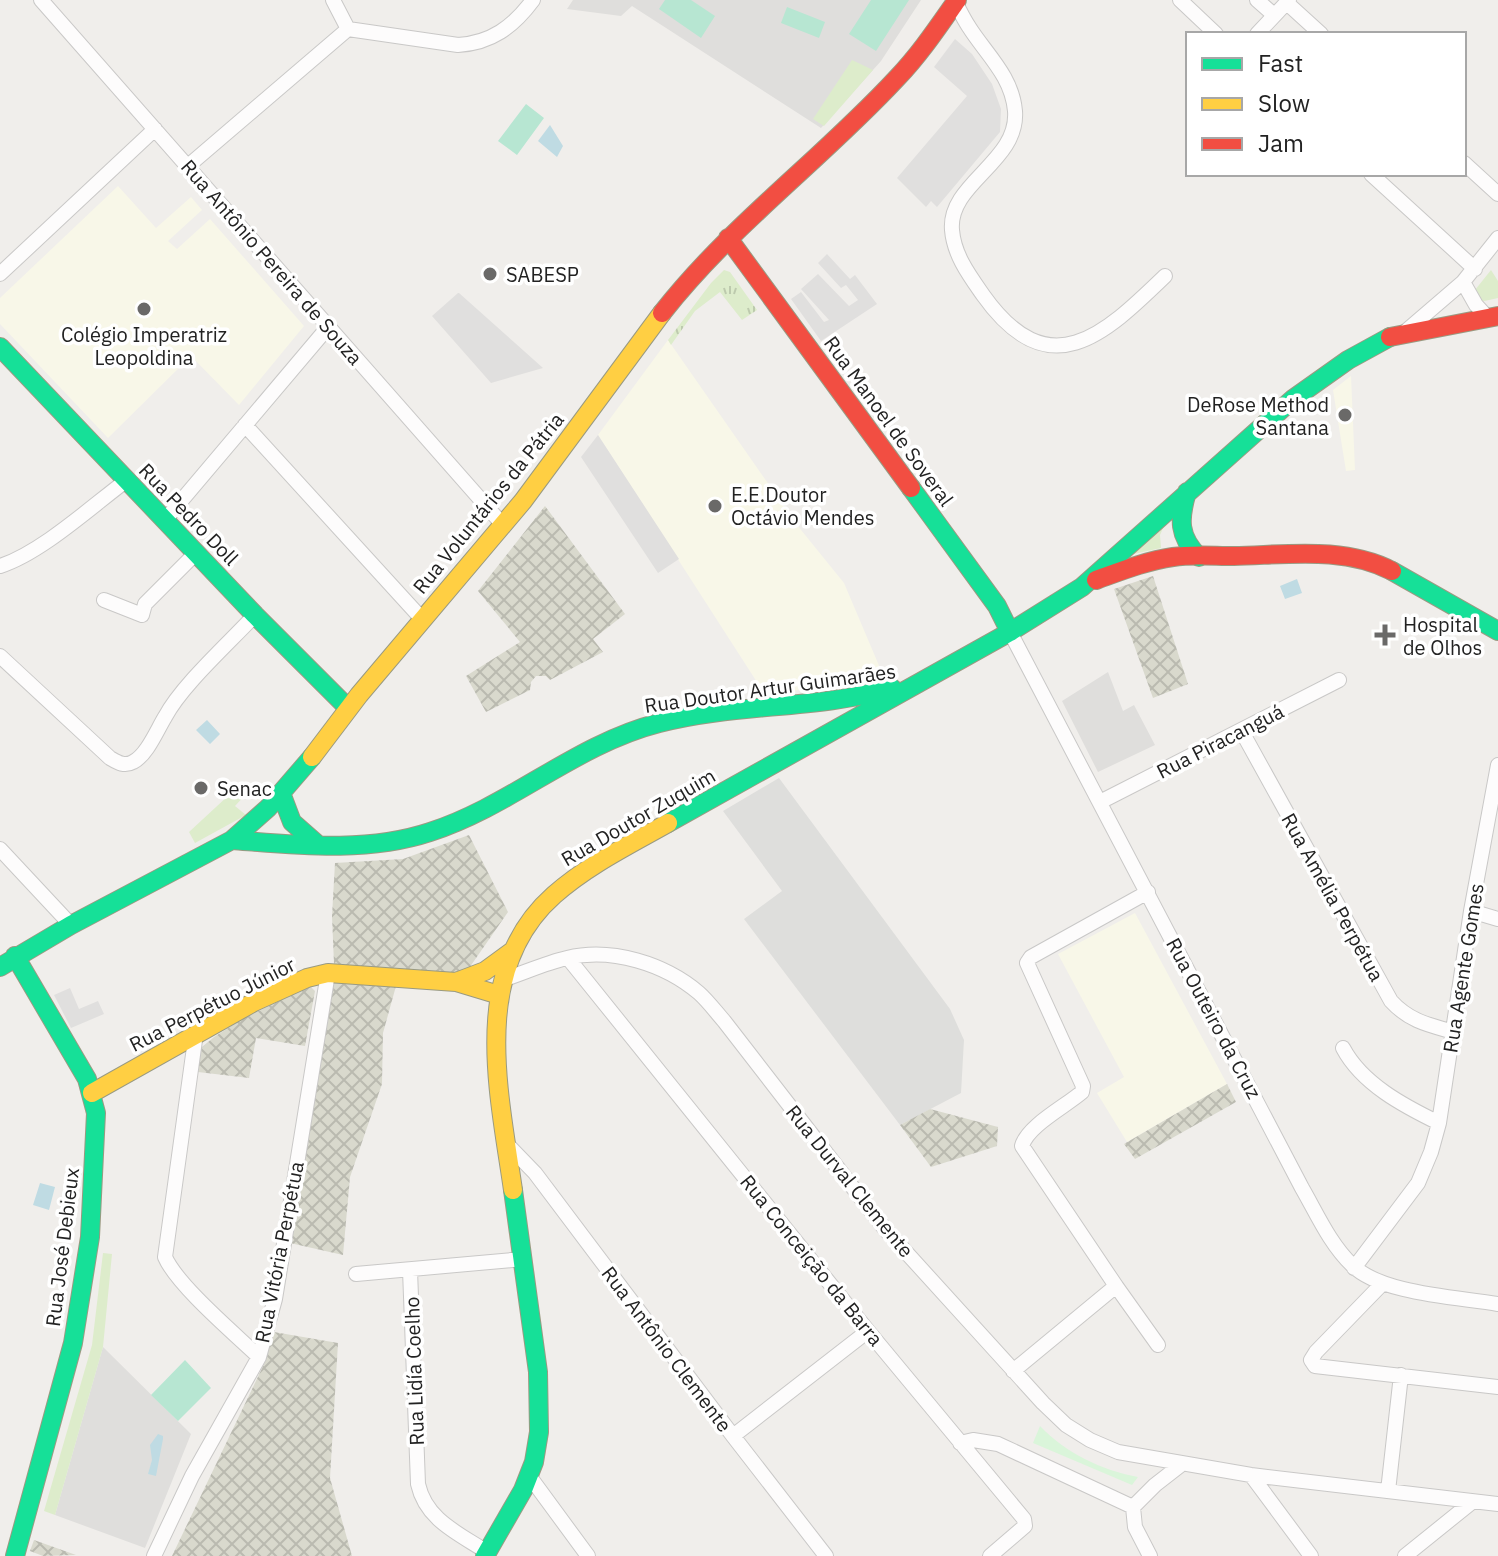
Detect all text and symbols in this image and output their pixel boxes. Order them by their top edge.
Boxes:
legend [1186,32,1466,176]
text: Fast [1258,47,1303,79]
text: Slow [1258,87,1310,119]
text: Jam [1258,127,1304,159]
street label: Rua Antônio Pereira de Souza [175,153,369,371]
place label: SABESP [506,261,579,288]
marker: SABESP [481,265,499,283]
marker: Colégio Imperatriz Leopoldina [135,300,153,318]
place label: Colégio Imperatriz Leopoldina [61,321,227,371]
street label: Rua Manoel de Soveral [818,330,960,512]
place label: DeRose Method Santana [1187,391,1329,441]
marker: DeRose Method Santana [1336,406,1354,424]
street label: Rua Voluntários da Pátria [406,407,570,599]
street label: Rua Pedro Doll [133,457,245,571]
place label: E.E.Doutor Octávio Mendes [731,481,874,531]
marker: E.E.Doutor Octávio Mendes [706,497,724,515]
place label: Hospital de Olhos [1403,611,1482,661]
marker: Hospital de Olhos [1374,624,1396,646]
street label: Rua Doutor Artur Guimarães [643,657,897,719]
street label: Rua Piracanguá [1152,697,1288,785]
street label: Rua Doutor Zuquim [556,762,720,872]
place label: Senac [217,775,272,802]
marker: Senac [192,779,210,797]
street label: Rua Amélia Perpétua [1276,808,1391,986]
street label: Rua Agente Gomes [1436,881,1490,1055]
street label: Rua Outeiro da Cruz [1160,933,1268,1103]
street label: Rua Perpétuo Júnior [124,950,300,1058]
street label: Rua Durval Clemente [780,1099,920,1263]
street label: Rua Vitória Perpétua [248,1159,310,1345]
street label: Rua José Debieux [39,1166,85,1328]
street label: Rua Conceição da Barra [734,1169,890,1352]
street label: Rua Antônio Clemente [596,1261,738,1437]
street label: Rua Lidía Coelho [398,1296,430,1446]

